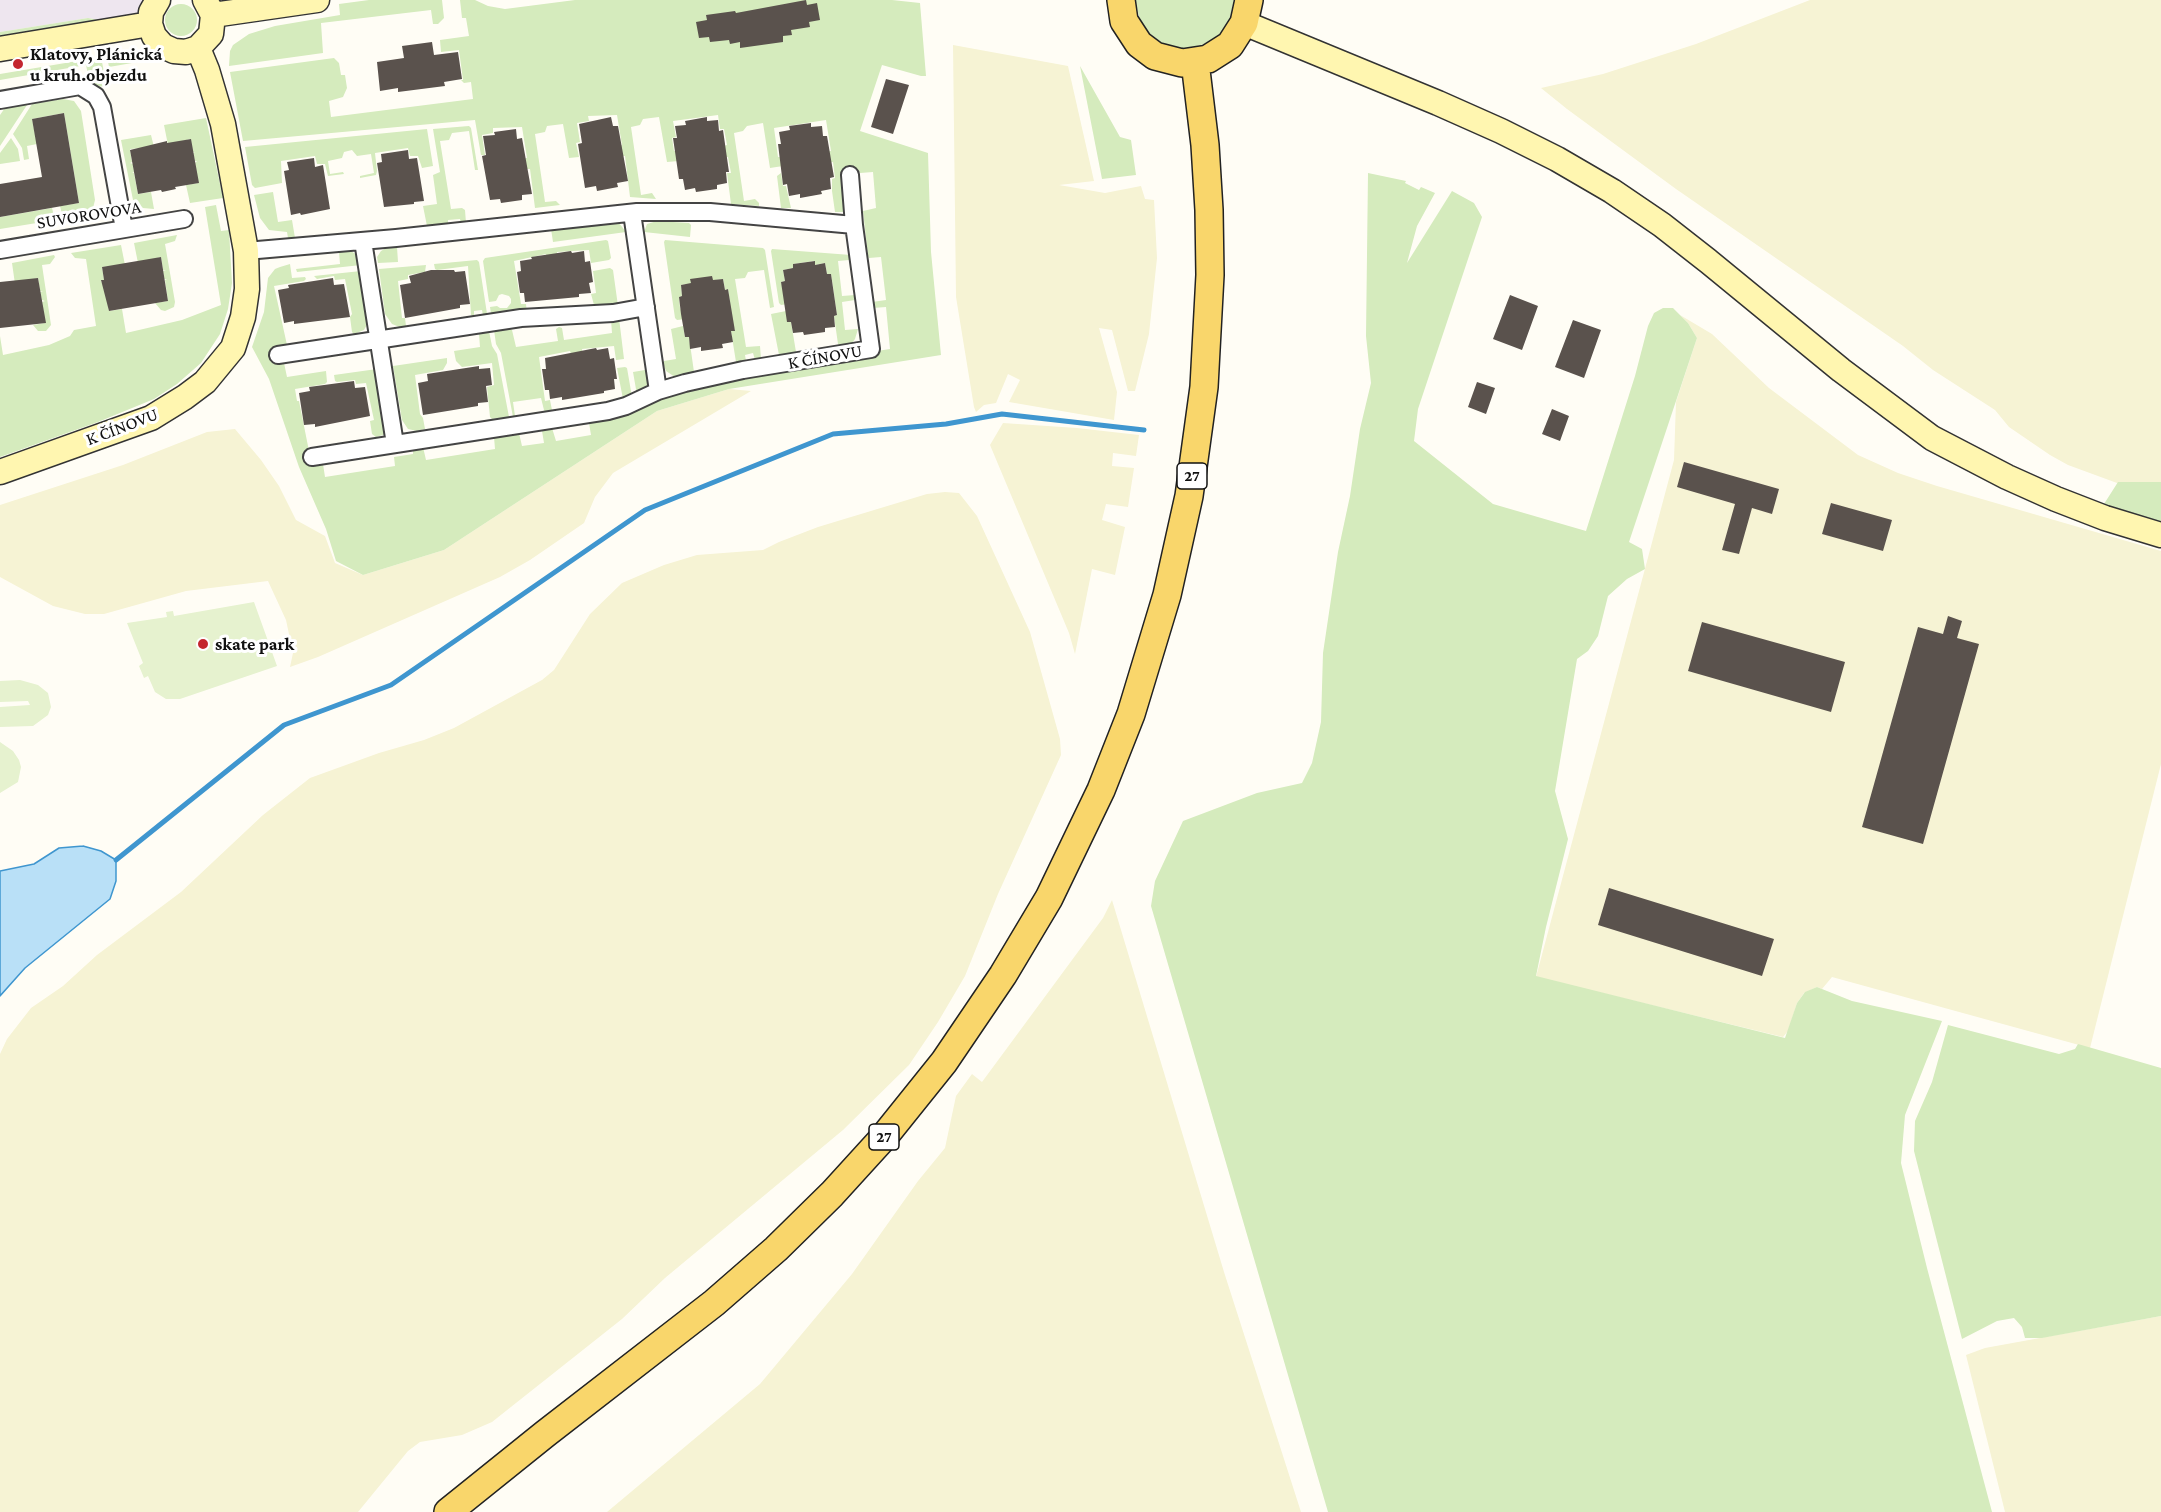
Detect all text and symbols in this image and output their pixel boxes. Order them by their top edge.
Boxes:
place label: Klatovy, Plánická u kruh.objezdu [30,43,162,86]
marker: Klatovy, Plánická u kruh.objezdu [11,57,25,71]
street label: SUVOROVOVA [35,196,143,234]
street label: K ČÍNOVU [786,340,864,374]
street label: K ČÍNOVU [83,403,161,451]
road number: 27 [1177,463,1207,489]
place label: skate park [215,633,294,655]
marker: skate park [196,637,210,651]
road number: 27 [869,1124,899,1150]

